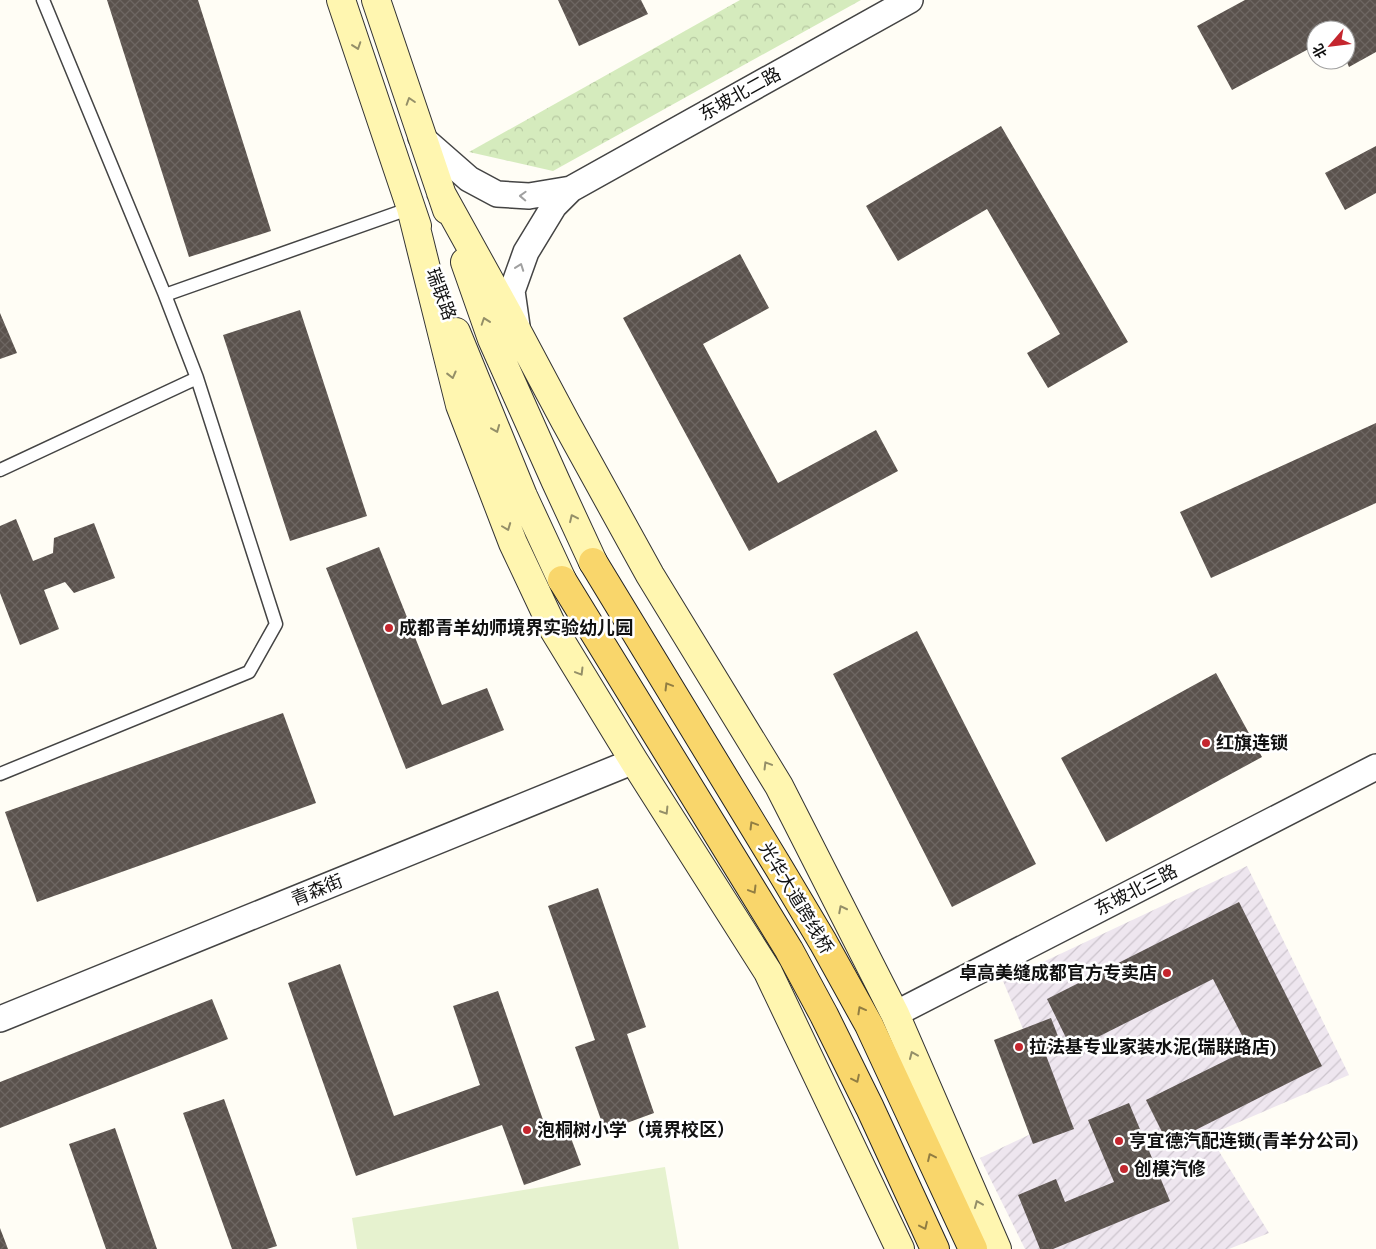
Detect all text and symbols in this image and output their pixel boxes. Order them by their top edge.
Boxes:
north arrow [1306,20,1356,70]
text: 北 [1307,41,1331,62]
one-way arrow [351,42,361,50]
street label: 东坡北二路 [694,61,785,125]
one-way arrow [405,98,415,106]
one-way arrow [519,190,527,201]
street label: 瑞联路 [421,264,462,323]
one-way arrow [514,264,524,272]
one-way arrow [481,318,491,326]
one-way arrow [446,370,457,379]
one-way arrow [490,424,500,433]
one-way arrow [568,514,579,523]
one-way arrow [501,523,511,531]
place label: 成都青羊幼师境界实验幼儿园 [399,615,633,639]
marker: 成都青羊幼师境界实验幼儿园 [383,622,395,634]
one-way arrow [573,667,583,676]
one-way arrow [665,682,675,691]
place label: 红旗连锁 [1216,730,1288,754]
marker: 红旗连锁 [1200,737,1212,749]
one-way arrow [763,762,773,771]
one-way arrow [659,805,668,814]
one-way arrow [749,821,759,830]
street label: 光华大道跨线桥 [754,837,840,958]
street label: 东坡北三路 [1090,858,1181,920]
street label: 青森街 [287,868,346,910]
one-way arrow [746,885,756,894]
one-way arrow [838,905,848,914]
place label: 卓高美缝成都官方专卖店 [959,960,1157,984]
marker: 卓高美缝成都官方专卖店 [1161,967,1173,979]
one-way arrow [857,1007,867,1016]
place label: 拉法基专业家装水泥(瑞联路店) [1029,1034,1277,1058]
marker: 拉法基专业家装水泥(瑞联路店) [1013,1041,1025,1053]
one-way arrow [909,1051,920,1060]
one-way arrow [849,1073,859,1082]
place label: 泡桐树小学（境界校区） [537,1117,735,1141]
marker: 泡桐树小学（境界校区） [521,1124,533,1136]
place label: 亨宜德汽配连锁(青羊分公司) [1129,1128,1359,1152]
marker: 亨宜德汽配连锁(青羊分公司) [1113,1135,1125,1147]
one-way arrow [926,1153,937,1162]
place label: 创模汽修 [1134,1156,1206,1180]
marker: 创模汽修 [1118,1163,1130,1175]
one-way arrow [973,1200,984,1209]
one-way arrow [918,1221,929,1230]

